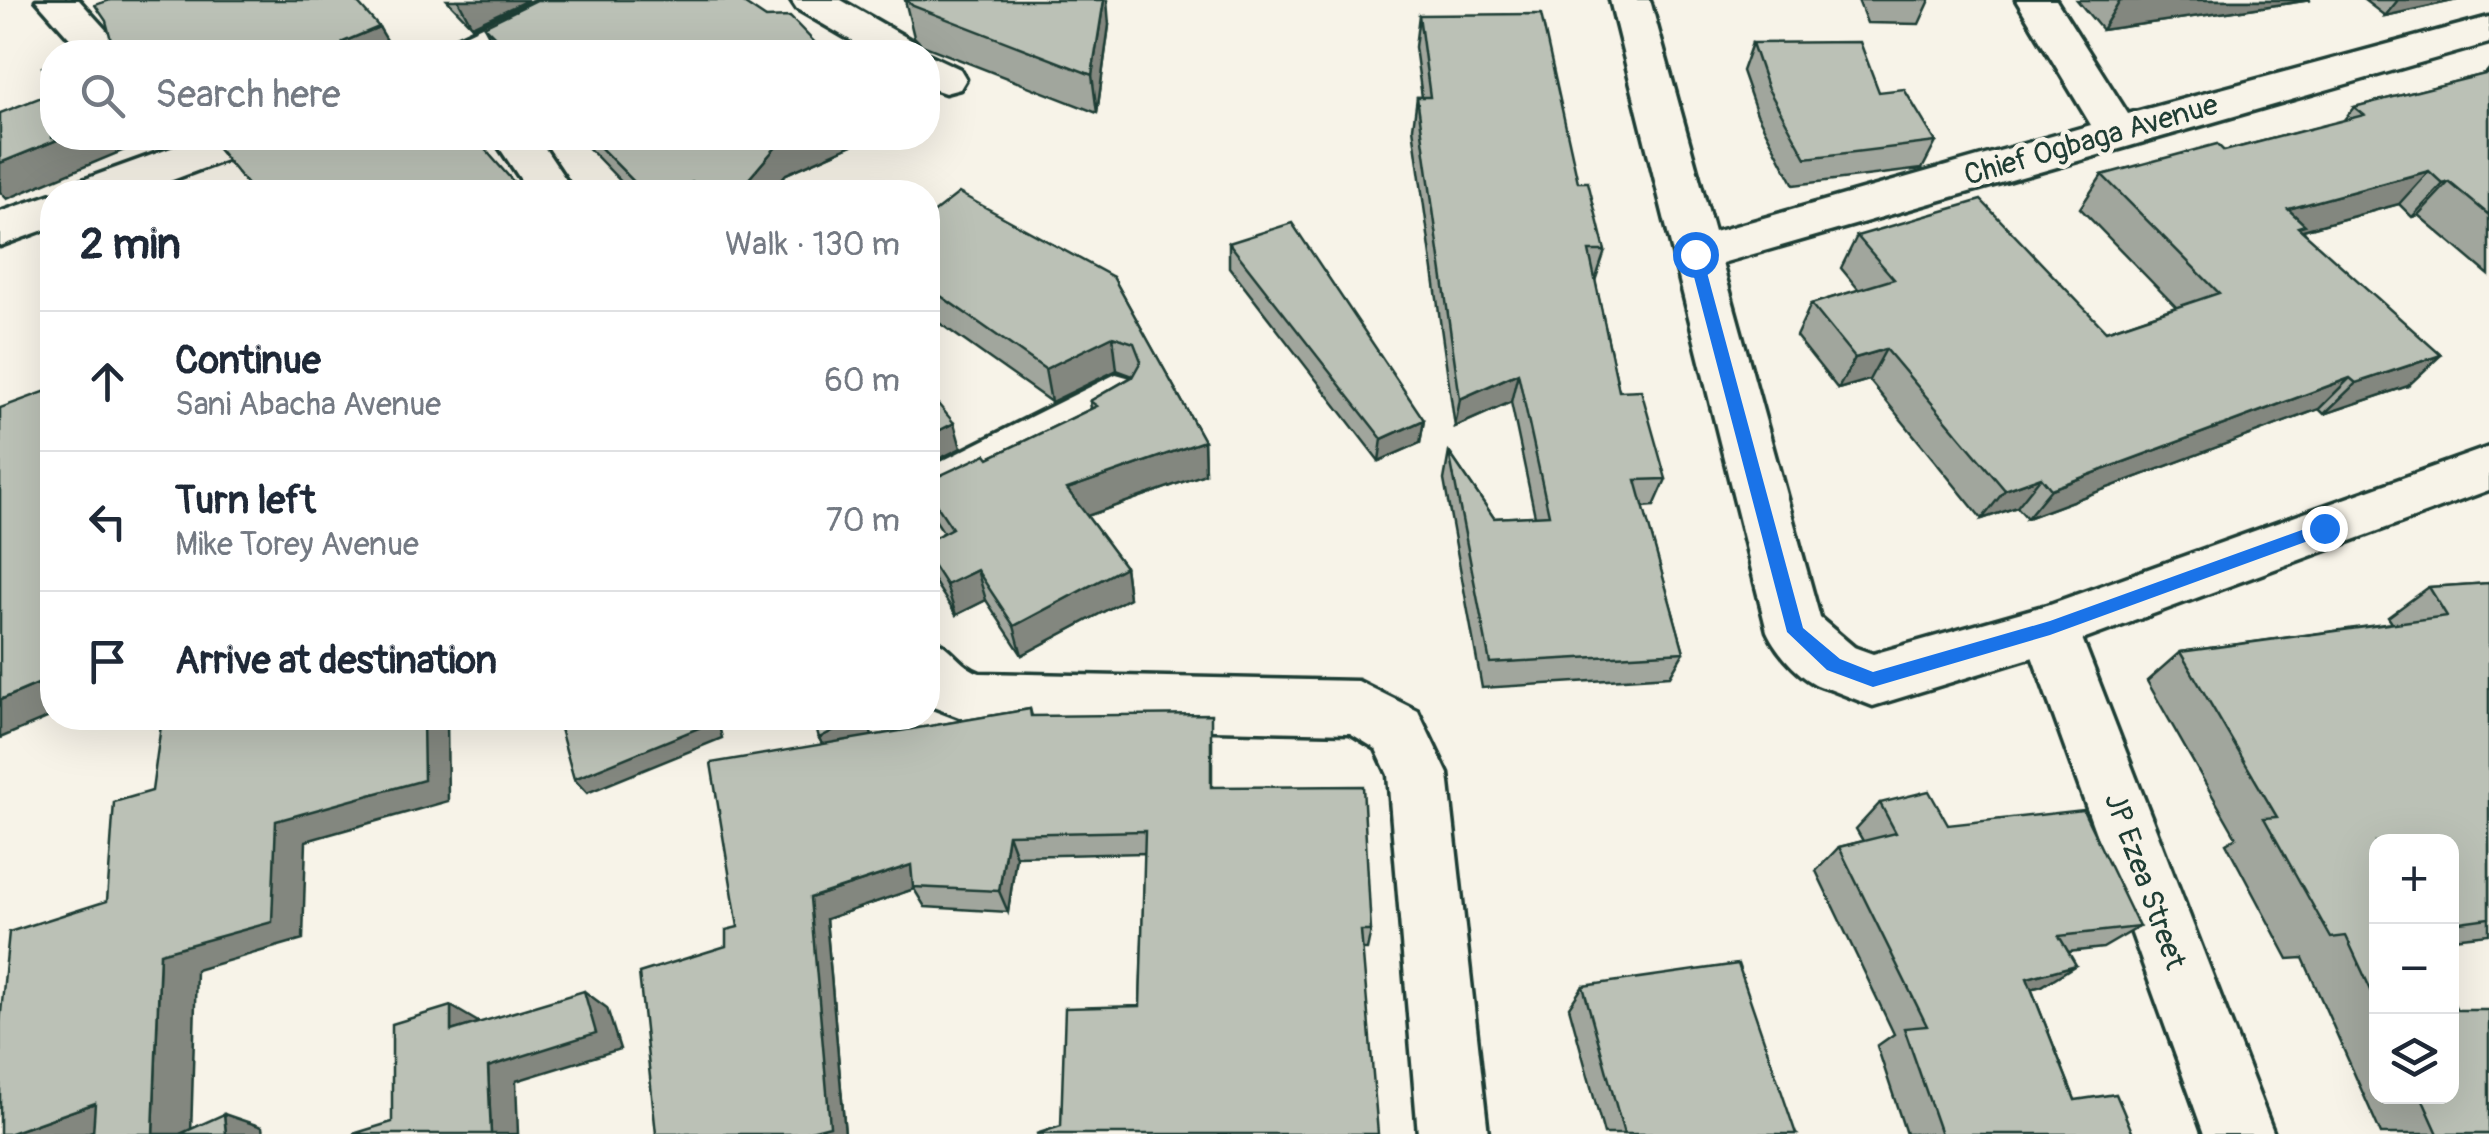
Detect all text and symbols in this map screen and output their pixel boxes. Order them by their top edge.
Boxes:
search box [40,40,940,150]
icon: search [75,68,130,123]
text: Search here [155,71,341,119]
street label: Chief Ogbaga Avenue [1960,86,2222,194]
text: 2 min [80,219,181,271]
text: Walk · 130 m [725,225,900,265]
route start [1673,232,1719,278]
text: Continue [175,337,321,385]
icon: ahead [80,354,135,409]
text: 60 m [824,361,900,401]
text: Sani Abacha Avenue [175,385,441,425]
text: Turn left [175,477,316,525]
icon: left [80,494,135,549]
text: 70 m [826,501,900,541]
route end [2302,506,2348,552]
text: Mike Torey Avenue [175,525,419,565]
icon: arrive [80,634,135,689]
text: Arrive at destination [175,637,497,685]
street label: JP Ezea Street [2096,788,2194,975]
map controls [2369,834,2459,1104]
button: + [2369,834,2459,924]
button: − [2369,924,2459,1014]
button: layers [2369,1014,2459,1104]

